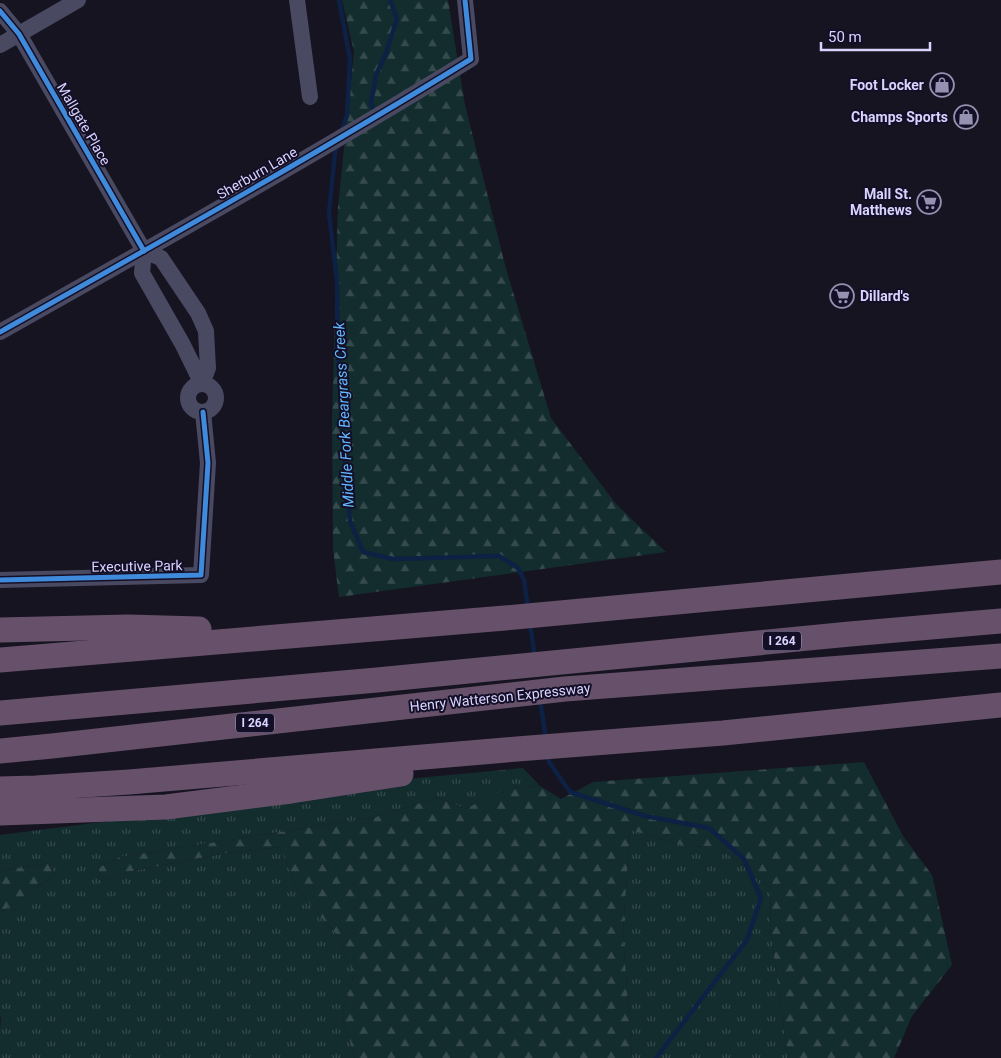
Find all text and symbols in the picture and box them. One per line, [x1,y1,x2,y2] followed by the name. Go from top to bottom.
[821,20,930,52] scale bar
[828,28,862,46] text: 50 m
[929,72,955,98] shop icon: Foot Locker
[850,77,924,93] place label: Foot Locker
[54,80,114,168] street label: Mallgate Place
[953,104,979,130] shop icon: Champs Sports
[851,109,948,125] place label: Champs Sports
[214,144,300,202] street label: Sherburn Lane
[850,186,912,218] place label: Mall St. Matthews
[916,189,942,215] supermarket icon: Mall St. Matthews
[829,283,855,309] supermarket icon: Dillard's
[860,288,909,304] place label: Dillard's
[330,321,358,508] water label: Middle Fork Beargrass Creek
[91,557,184,575] street label: Executive Park
[763,631,801,650] road number: I 264
[409,680,591,714] street label: Henry Watterson Expressway
[236,714,274,732] road number: I 264

